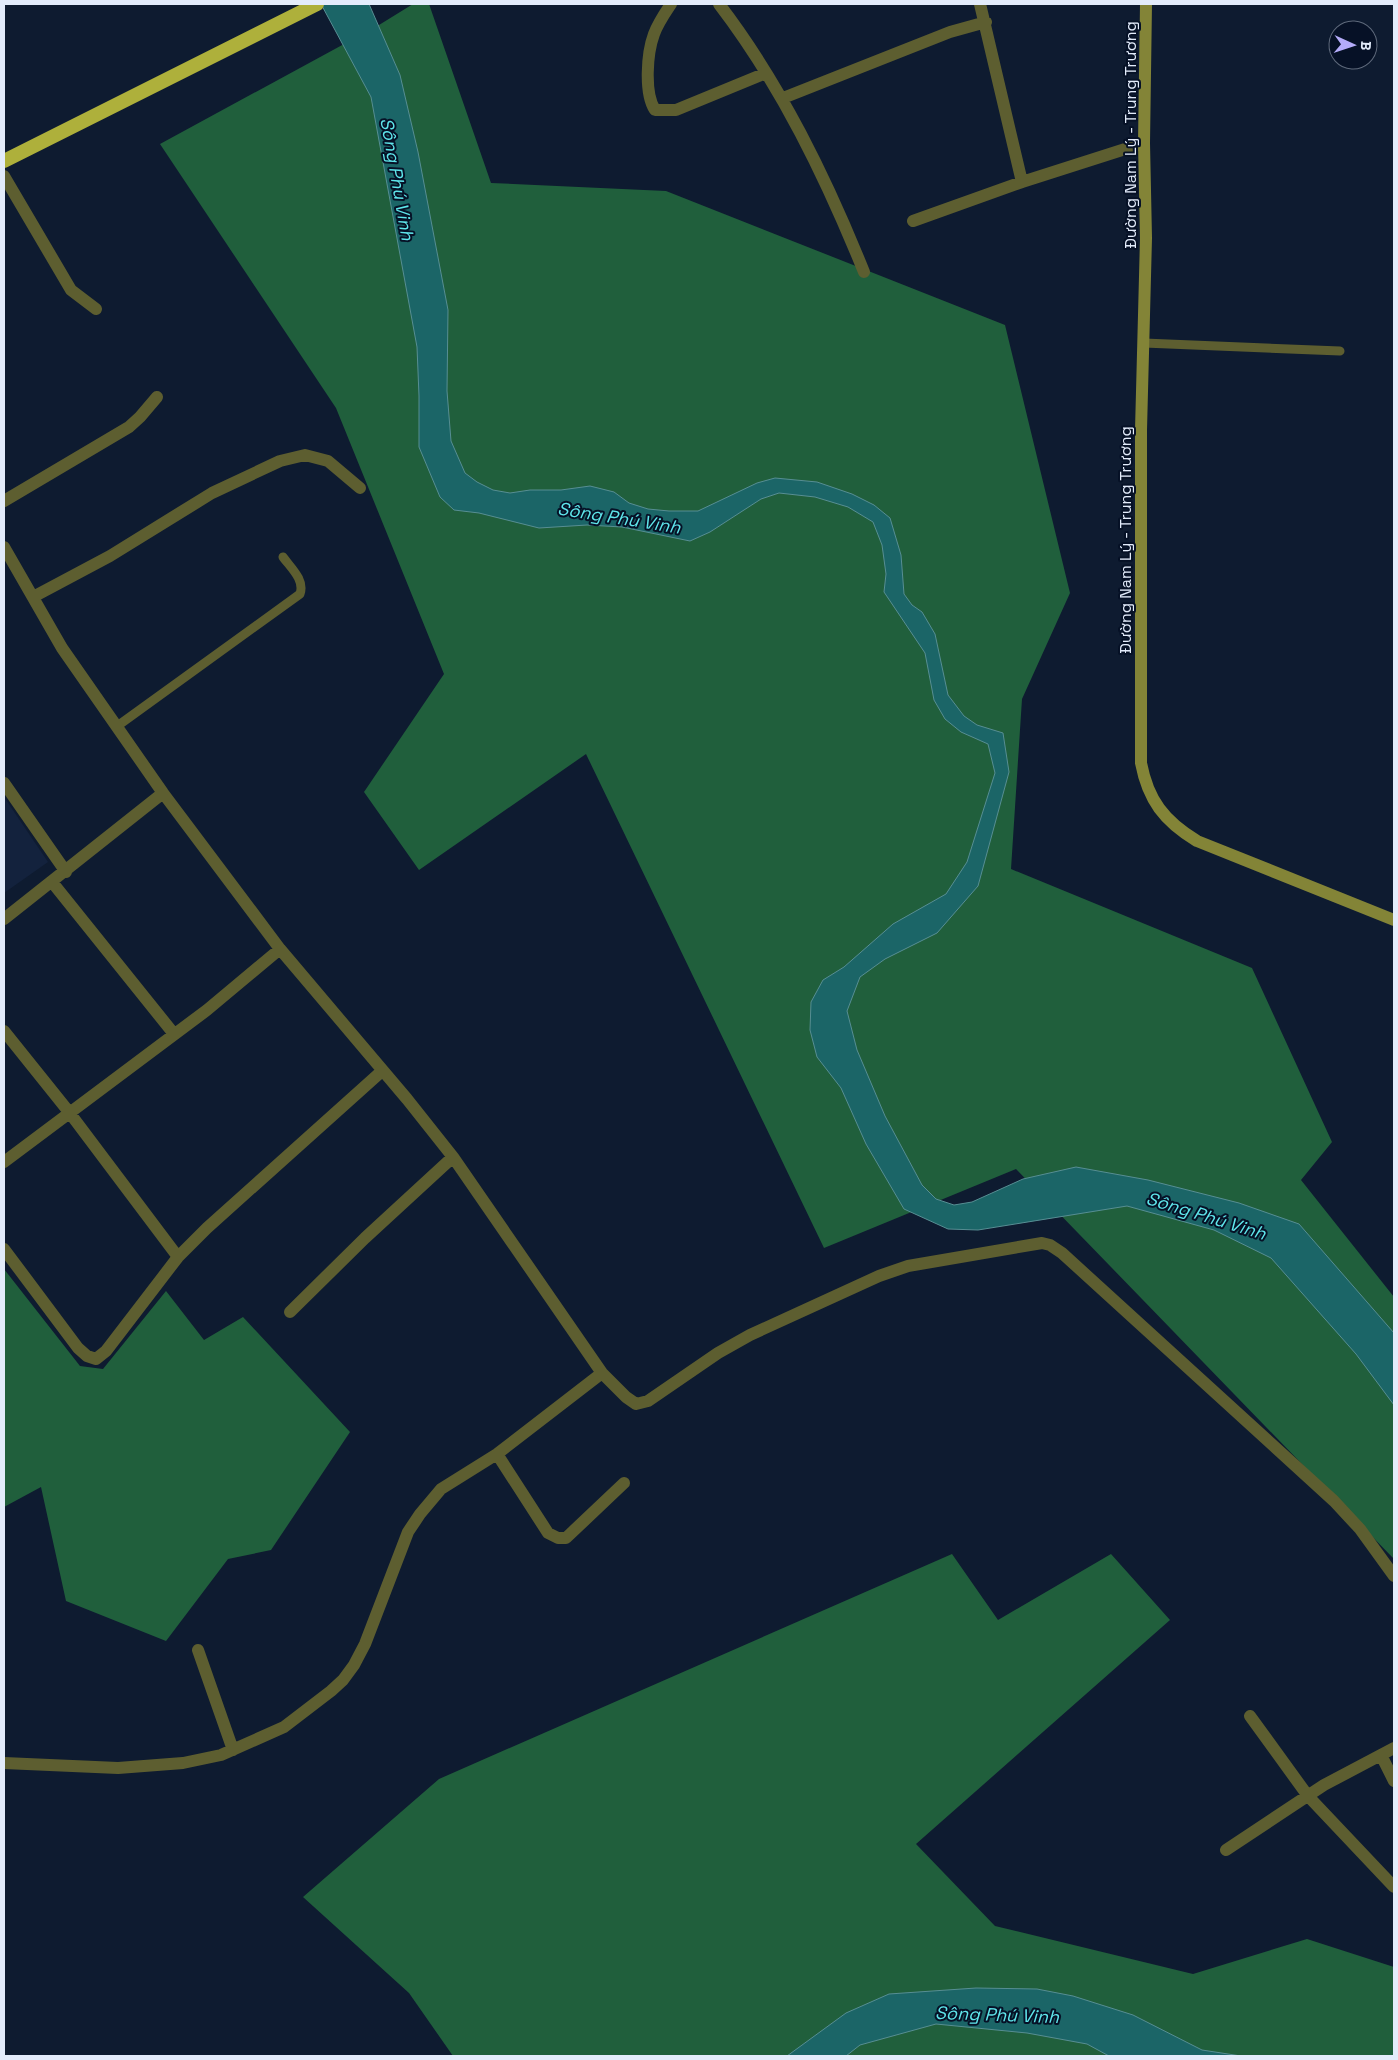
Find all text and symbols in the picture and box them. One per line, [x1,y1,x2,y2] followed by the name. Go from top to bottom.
[1328,20,1378,70] north arrow
[1120,21,1141,249] street label: Đường Nam Lý - Trung Trương
[1357,41,1375,51] text: B
[375,116,420,243] water label: Sông Phú Vinh
[1115,426,1136,654] street label: Đường Nam Lý - Trung Trương
[556,496,683,539] water label: Sông Phú Vinh
[1143,1186,1270,1245] water label: Sông Phú Vinh
[935,2001,1060,2028] water label: Sông Phú Vinh

